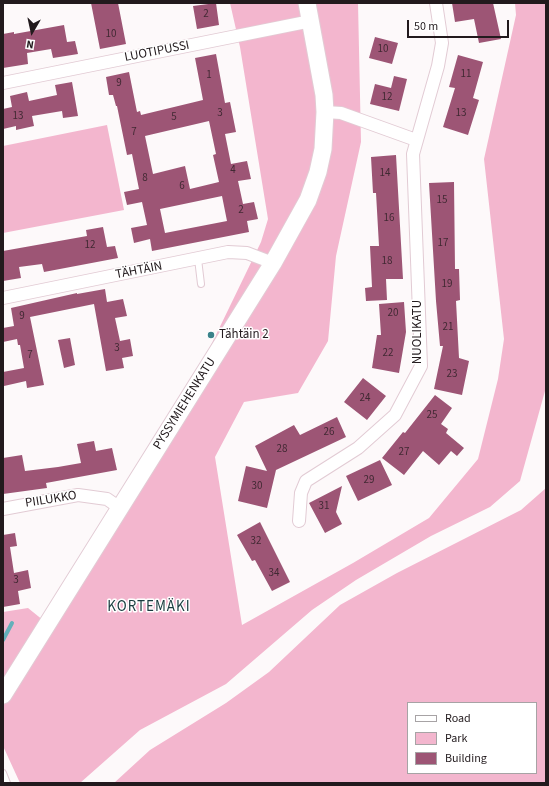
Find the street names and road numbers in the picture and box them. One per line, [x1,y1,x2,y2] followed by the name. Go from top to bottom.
[123,38,191,66] street label: LUOTIPUSSI
[114,259,164,283] street label: TÄHTÄIN
[410,300,426,364] street label: NUOLIKATU
[150,355,220,453] street label: PYSSYMIEHENKATU
[24,488,78,512] street label: PIILUKKO

